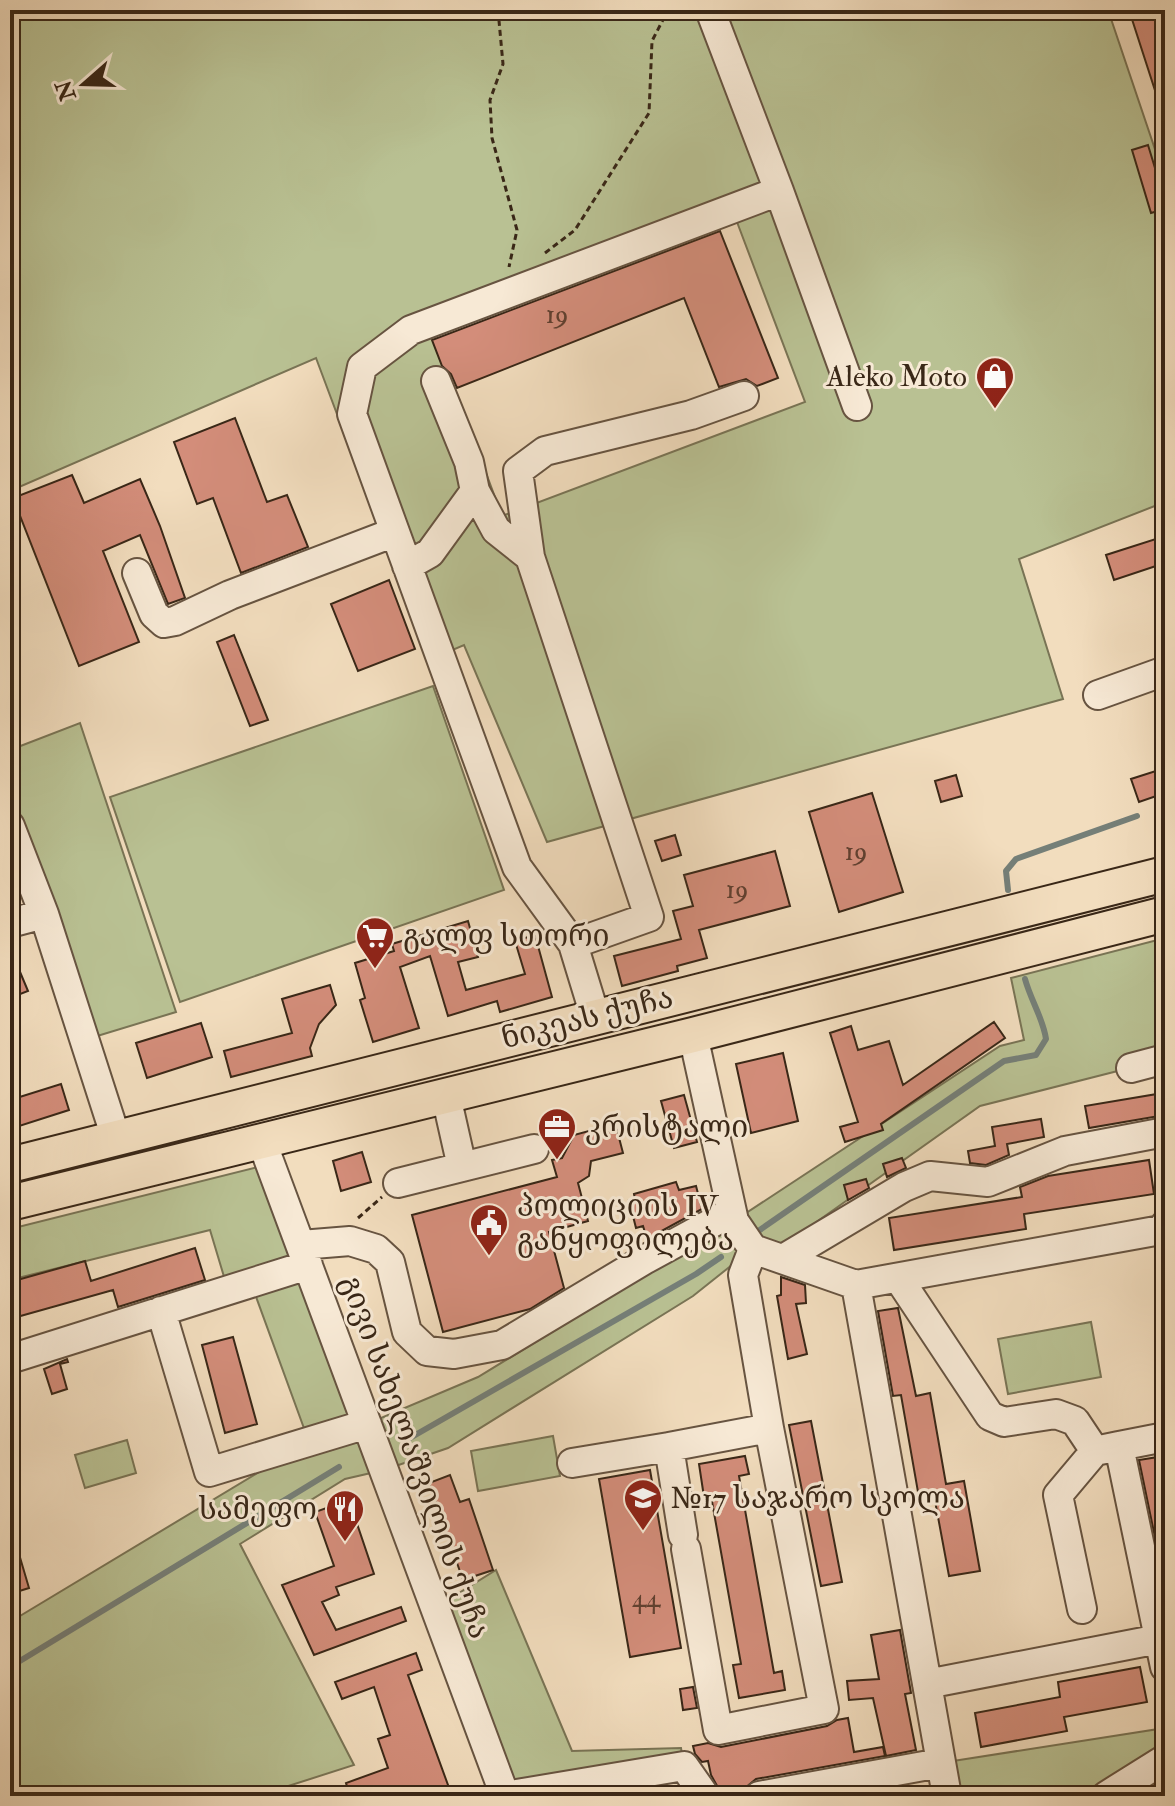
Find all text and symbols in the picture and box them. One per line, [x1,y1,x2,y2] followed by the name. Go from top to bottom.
[44,44,124,124] north arrow
[50,76,83,105] text: N
[546,299,568,331] house number: 19
[974,355,1016,410] shop icon: Aleko Moto
[825,358,967,395] place label: Aleko Moto
[845,836,867,868] house number: 19
[726,874,748,906] house number: 19
[354,915,396,970] supermarket icon: გალფ სთორი
[403,918,610,955] place label: გალფ სთორი
[497,979,677,1057] street label: ნიკეას ქუჩა
[536,1106,578,1161] office icon: კრისტალი
[585,1109,748,1146] place label: კრისტალი
[517,1188,734,1259] place label: პოლიციის IV განყოფილება
[468,1202,510,1257] public building icon: პოლიციის IV განყოფილება
[332,1270,498,1644] street label: გივი სახელაშვილის ქუჩა
[622,1477,664,1532] school or university icon: №17 საჯარო სკოლა
[671,1480,965,1517] place label: №17 საჯარო სკოლა
[324,1488,366,1543] restaurant icon: სამეფო
[198,1491,317,1528] place label: სამეფო
[632,1583,661,1615] house number: 44

